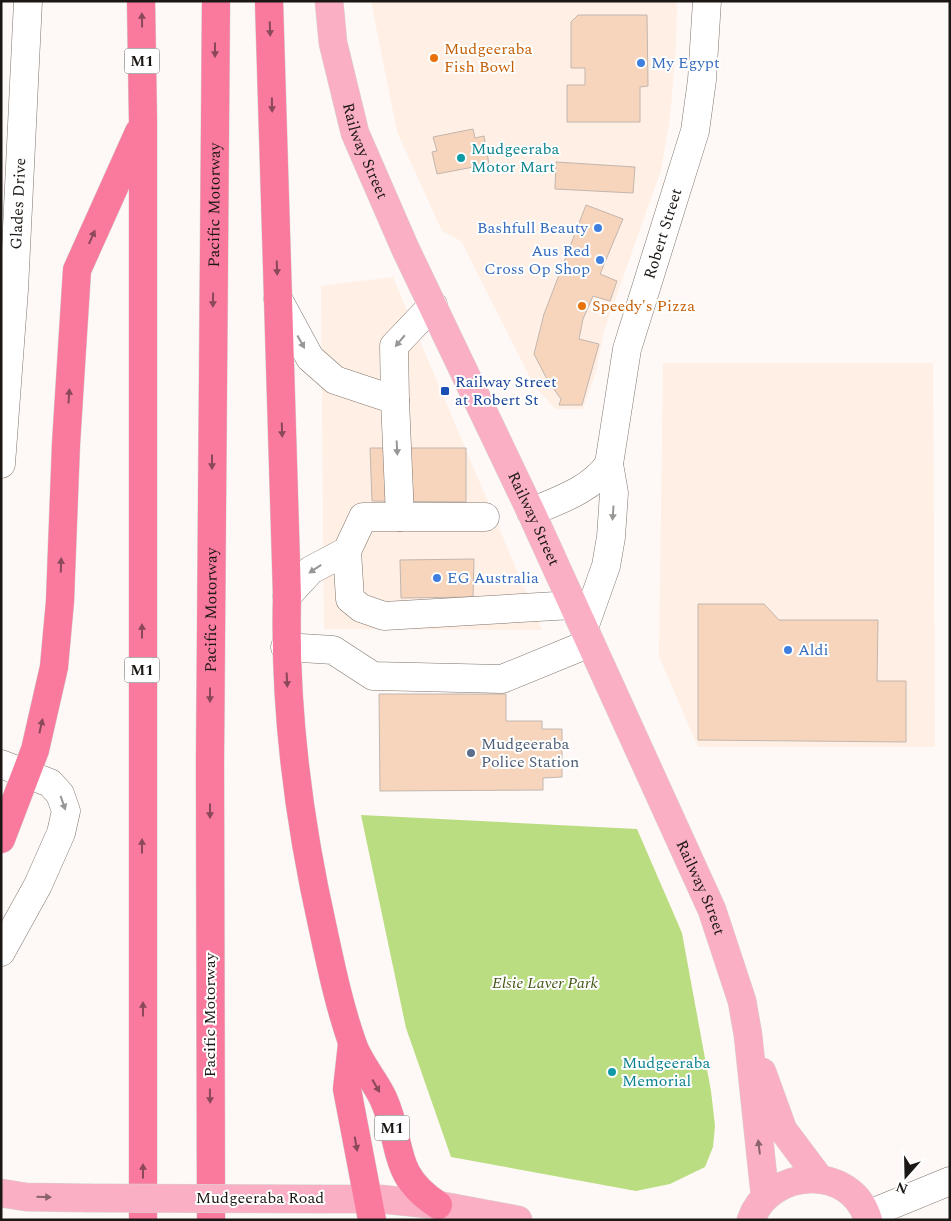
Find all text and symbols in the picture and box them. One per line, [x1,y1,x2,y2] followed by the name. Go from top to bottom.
[138,12,146,28] one-way arrow
[267,21,275,37] one-way arrow
[444,37,533,79] place label: Mudgeeraba Fish Bowl
[211,42,219,58] one-way arrow
[124,48,160,74] road number: M1
[651,51,720,75] place label: My Egypt
[428,52,440,64] marker: Mudgeeraba Fish Bowl
[635,57,647,69] marker: My Egypt
[269,98,277,114] one-way arrow
[336,100,394,203] street label: Railway Street
[471,137,560,179] place label: Mudgeeraba Motor Mart
[202,141,227,267] street label: Pacific Motorway
[455,152,467,164] marker: Mudgeeraba Motor Mart
[4,157,32,250] street label: Glades Drive
[638,185,689,282] street label: Robert Street
[477,216,589,240] place label: Bashfull Beauty
[592,222,604,234] marker: Bashfull Beauty
[88,230,96,244] one-way arrow
[484,239,590,281] place label: Aus Red Cross Op Shop
[594,254,606,266] marker: Aus Red Cross Op Shop
[273,260,281,276] one-way arrow
[209,292,217,308] one-way arrow
[592,294,695,318] place label: Speedy's Pizza
[576,300,588,312] marker: Speedy's Pizza
[394,334,405,347] one-way arrow
[297,335,305,349] one-way arrow
[455,370,557,412] place label: Railway Street at Robert St
[439,385,451,397] marker: Railway Street at Robert St
[65,388,73,404] one-way arrow
[278,422,286,438] one-way arrow
[394,440,402,456] one-way arrow
[208,455,216,471] one-way arrow
[501,467,566,570] street label: Railway Street
[608,505,616,521] one-way arrow
[199,546,224,672] street label: Pacific Motorway
[58,557,66,573] one-way arrow
[308,564,322,574] one-way arrow
[447,566,539,590] place label: EG Australia
[431,572,443,584] marker: EG Australia
[138,623,146,639] one-way arrow
[798,638,829,662] place label: Aldi
[782,644,794,656] marker: Aldi
[124,658,160,682] road number: M1
[283,672,291,688] one-way arrow
[206,687,214,703] one-way arrow
[37,718,45,734] one-way arrow
[481,732,579,774] place label: Mudgeeraba Police Station
[465,747,477,759] marker: Mudgeeraba Police Station
[60,795,67,810] one-way arrow
[206,803,214,819] one-way arrow
[670,836,732,939] street label: Railway Street
[138,838,146,854] one-way arrow
[198,951,222,1077] street label: Pacific Motorway
[492,971,598,995] park label: Elsie Laver Park
[139,1000,147,1016] one-way arrow
[622,1051,711,1093] place label: Mudgeeraba Memorial
[606,1066,618,1078] marker: Mudgeeraba Memorial
[372,1079,380,1094] one-way arrow
[206,1088,214,1104] one-way arrow
[374,1116,410,1140] road number: M1
[353,1137,361,1153] one-way arrow
[755,1139,763,1155] one-way arrow
[881,1151,931,1201] north arrow
[139,1163,147,1179] one-way arrow
[893,1176,911,1200] text: N
[196,1186,324,1210] street label: Mudgeeraba Road
[36,1194,52,1202] one-way arrow

